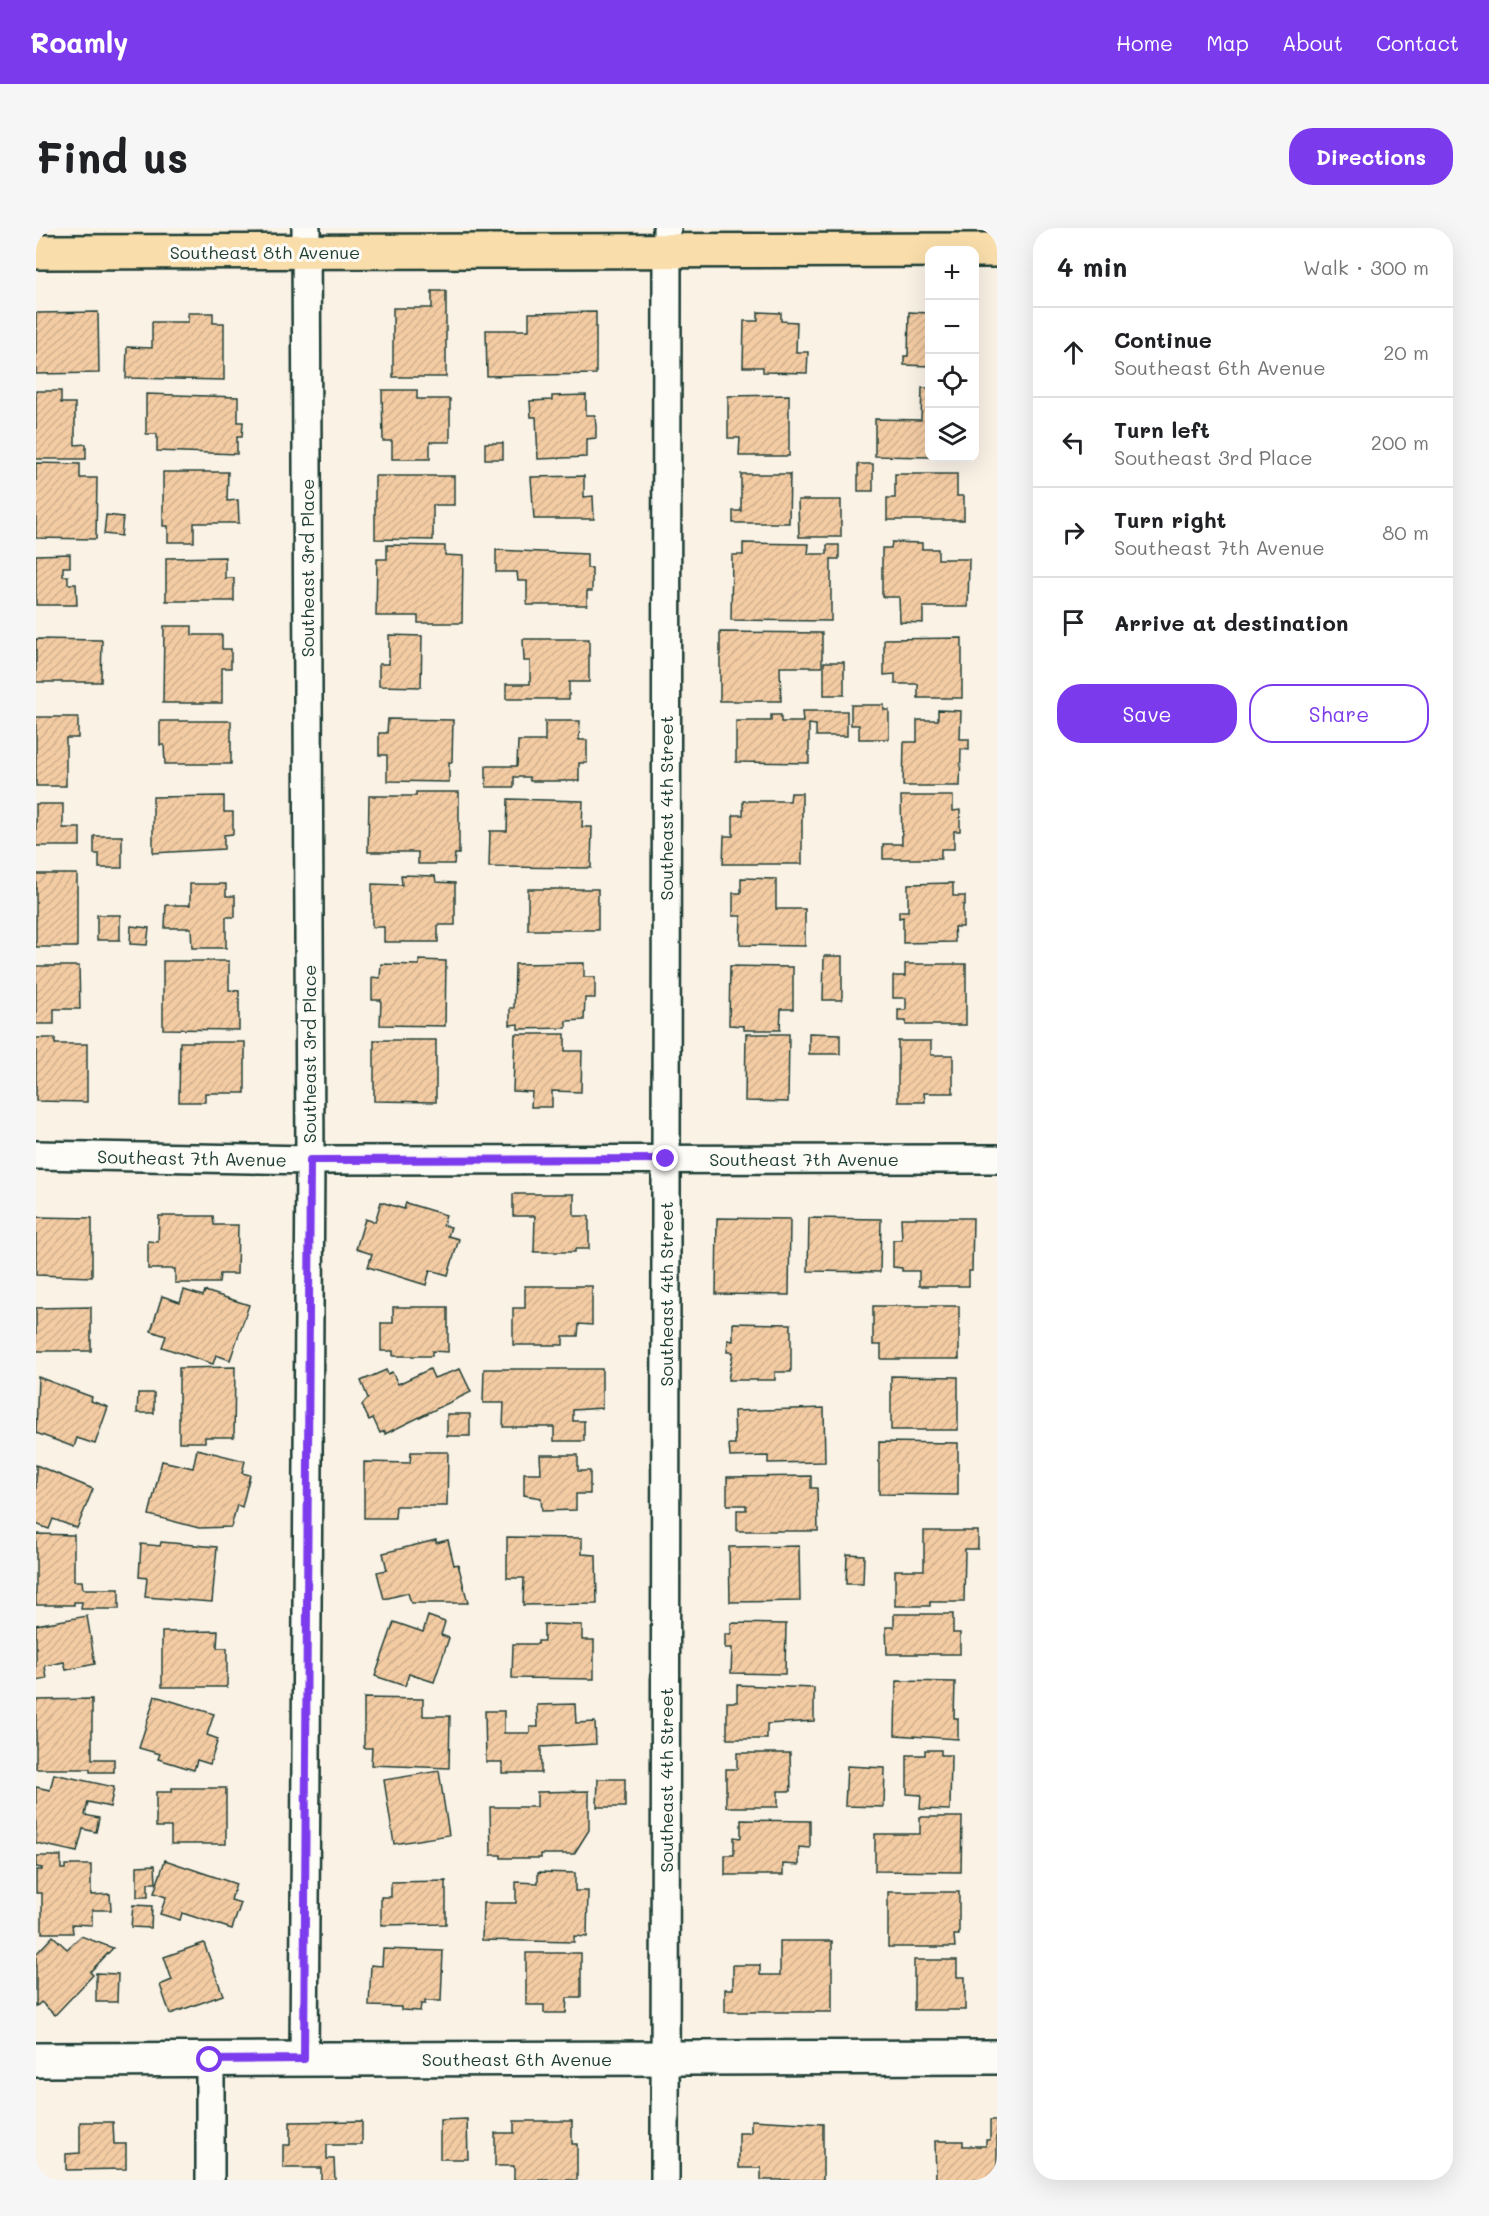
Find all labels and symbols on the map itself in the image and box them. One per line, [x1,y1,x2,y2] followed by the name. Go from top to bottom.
[170,240,360,264] street label: Southeast 8th Avenue
[295,479,319,657] street label: Southeast 3rd Place
[654,715,678,901] street label: Southeast 4th Street
[297,965,321,1143] street label: Southeast 3rd Place
[97,1144,287,1172] street label: Southeast 7th Avenue
[652,1145,678,1171] route end
[709,1147,899,1171] street label: Southeast 7th Avenue
[654,1201,678,1387] street label: Southeast 4th Street
[654,1687,678,1873] street label: Southeast 4th Street
[196,2046,222,2072] route start
[422,2047,612,2071] street label: Southeast 6th Avenue

